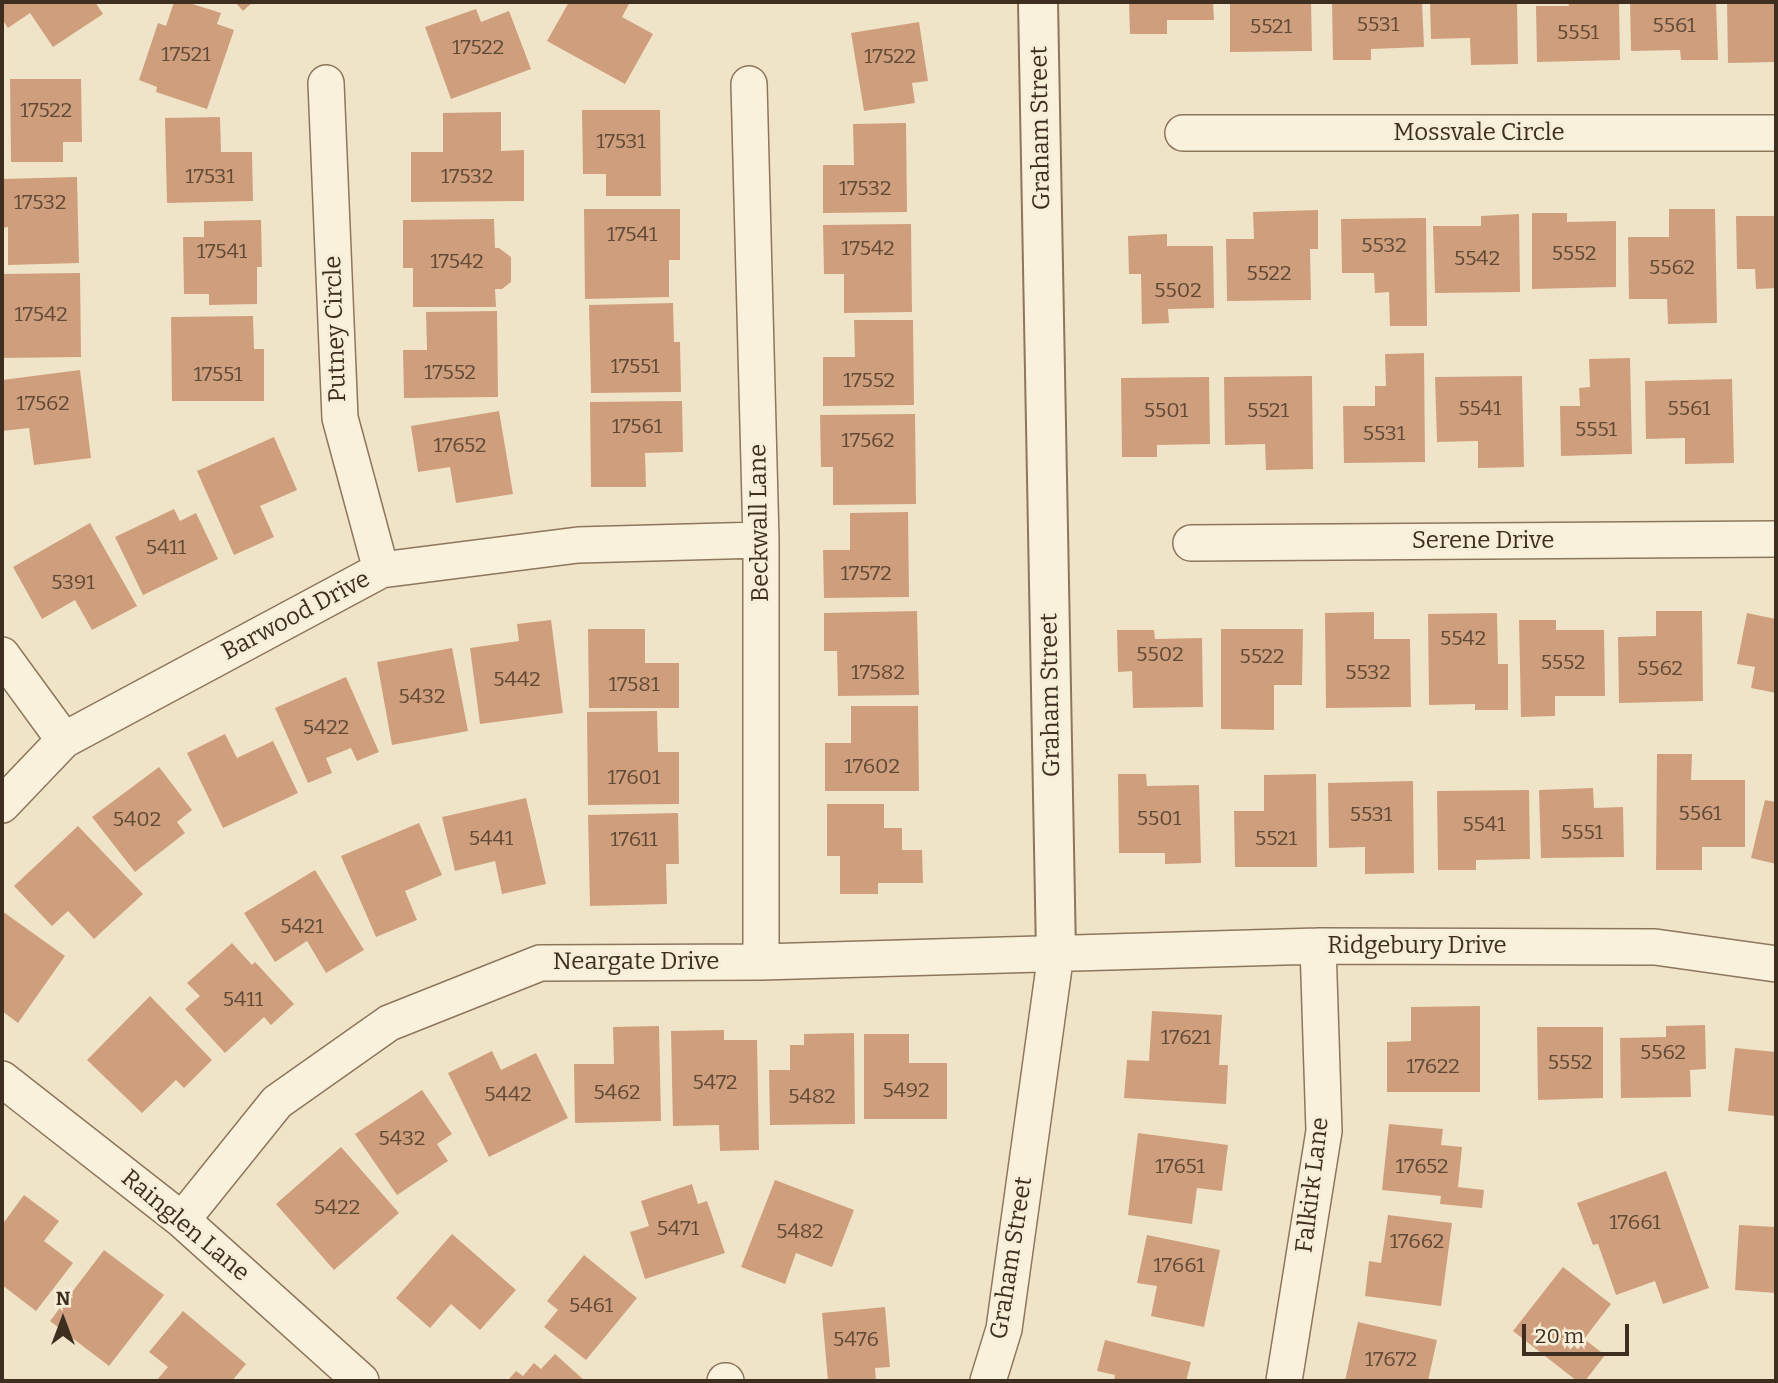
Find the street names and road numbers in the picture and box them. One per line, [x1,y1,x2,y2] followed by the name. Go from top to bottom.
[1025,46,1057,210] street label: Graham Street
[1393,119,1565,147] street label: Mossvale Circle
[319,255,353,403] street label: Putney Circle
[744,444,776,602] street label: Beckwall Lane
[1412,527,1554,555] street label: Serene Drive
[217,565,375,667] street label: Barwood Drive
[1035,613,1067,777] street label: Graham Street
[1327,932,1507,960] street label: Ridgebury Drive
[553,948,719,976] street label: Neargate Drive
[1290,1116,1336,1254] street label: Falkirk Lane
[115,1164,255,1288] street label: Rainglen Lane
[985,1175,1039,1341] street label: Graham Street

